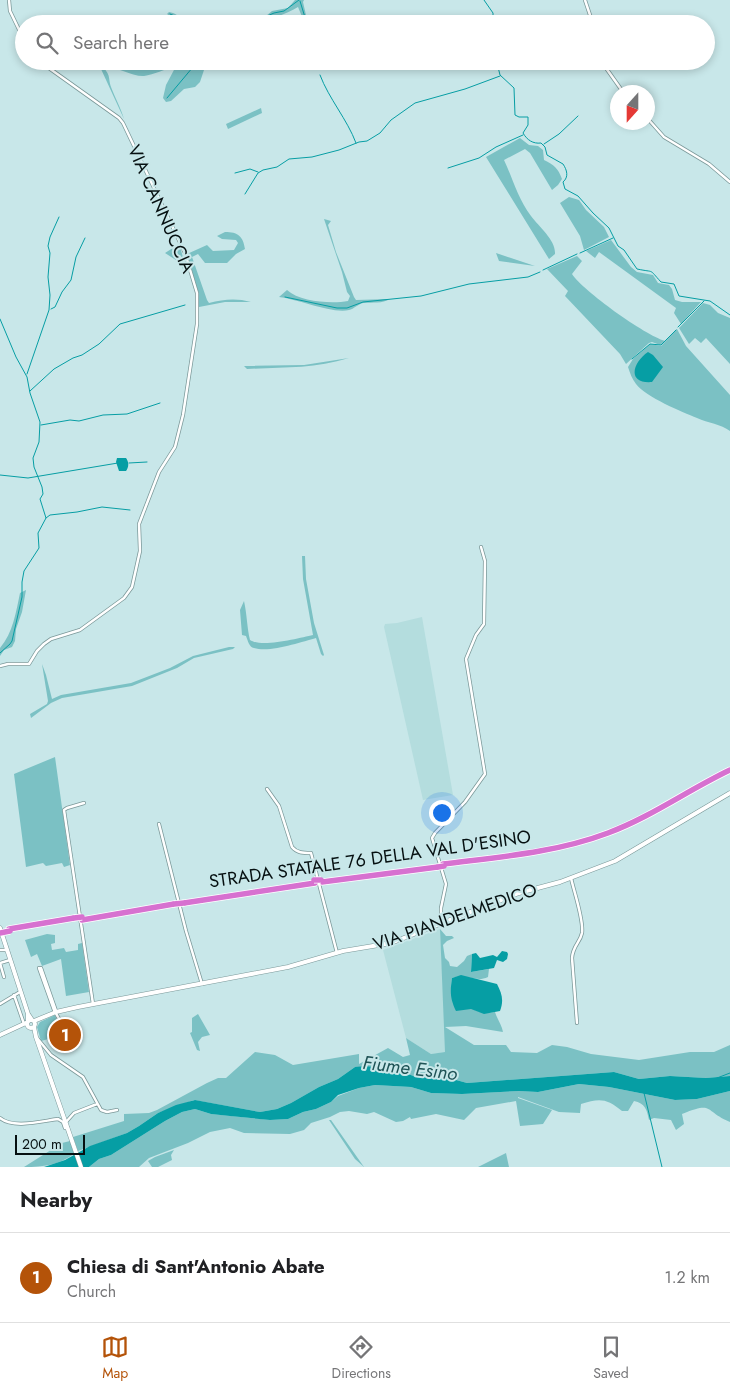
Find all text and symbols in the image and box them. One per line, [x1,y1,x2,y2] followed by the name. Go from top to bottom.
[15,15,715,70] search box
[33,29,61,57] icon: search
[73,29,169,56] text: Search here
[610,85,655,130] north arrow
[121,141,201,277] street label: VIA CANNUCCIA
[429,800,455,826] your location
[207,824,533,894] street label: STRADA STATALE 76 DELLA VAL D'ESINO
[370,877,540,957] street label: VIA PIANDELMEDICO
[49,1016,81,1054] pin: 1
[361,1049,459,1087] water label: Fiume Esino
[15,1132,85,1155] scale bar
[22,1134,62,1154] text: 200 m
[20,1185,92,1215] text: Nearby
[67,1253,325,1280] text: Chiesa di Sant'Antonio Abate
[32,1266,40,1289] text: 1
[665,1266,710,1289] text: 1.2 km
[67,1280,116,1303] text: Church
[101,1333,129,1383] tab: Map
[332,1333,391,1383] tab: Directions
[593,1333,629,1383] tab: Saved

